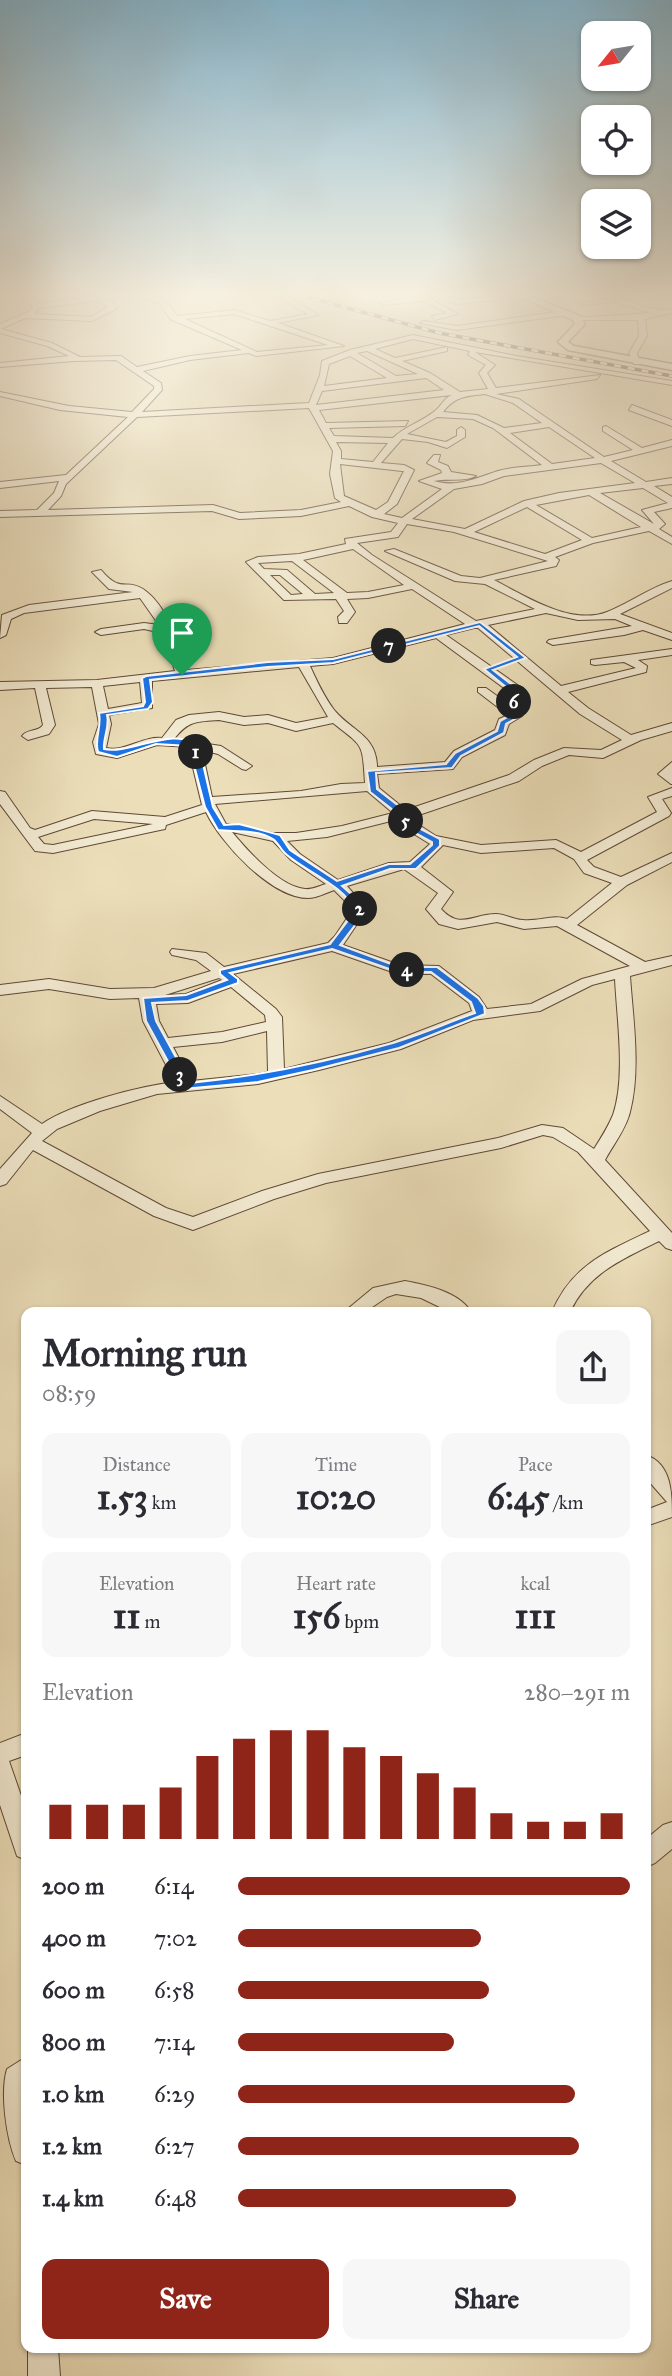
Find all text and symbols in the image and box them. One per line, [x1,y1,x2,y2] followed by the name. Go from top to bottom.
[581,21,651,91] north arrow
[581,21,651,259] map controls
[581,105,651,175] button: locate
[581,189,651,259] button: layers
[152,603,212,675] pin
[163,614,201,652] icon: arrive
[372,628,406,664] pin: 7
[383,634,394,657] text: 7
[496,684,532,720] pin: 6
[509,690,518,713] text: 6
[178,734,214,770] pin: 1
[192,740,199,763] text: 1
[388,804,424,838] pin: 5
[401,809,410,832] text: 5
[342,892,378,926] pin: 2
[355,897,364,920] text: 2
[390,953,424,988] pin: 4
[401,958,412,981] text: 4
[162,1058,198,1092] pin: 3
[176,1063,183,1086] text: 3
[42,1330,247,1376] text: Morning run
[556,1330,630,1404] button: share
[42,1379,96,1407] text: 08:59
[103,1453,171,1476] text: Distance
[315,1453,357,1476] text: Time
[518,1453,553,1476] text: Pace
[97,1476,148,1519] text: 1.53
[296,1476,376,1519] text: 10:20
[487,1476,550,1519] text: 6:45
[148,1491,177,1514] text: km
[550,1491,584,1514] text: /km
[99,1572,174,1595] text: Elevation
[296,1572,376,1595] text: Heart rate
[520,1572,550,1595] text: kcal
[113,1595,140,1638] text: 11
[293,1595,341,1638] text: 156
[515,1595,556,1638] text: 111
[140,1610,161,1633] text: m
[341,1610,379,1633] text: bpm
[42,1678,133,1706] text: Elevation
[524,1678,630,1706] text: 280–291 m
[42,1872,104,1900] text: 200 m
[154,1872,194,1900] text: 6:14
[42,1924,106,1952] text: 400 m
[154,1924,197,1952] text: 7:02
[42,1976,105,2004] text: 600 m
[154,1976,195,2004] text: 6:58
[42,2028,105,2056] text: 800 m
[154,2028,194,2056] text: 7:14
[42,2080,104,2108] text: 1.0 km
[154,2080,195,2108] text: 6:29
[42,2132,102,2160] text: 1.2 km
[154,2132,195,2160] text: 6:27
[42,2184,104,2212] text: 1.4 km
[154,2184,197,2212] text: 6:48
[42,2259,329,2339] button: Save
[343,2259,630,2339] button: Share

